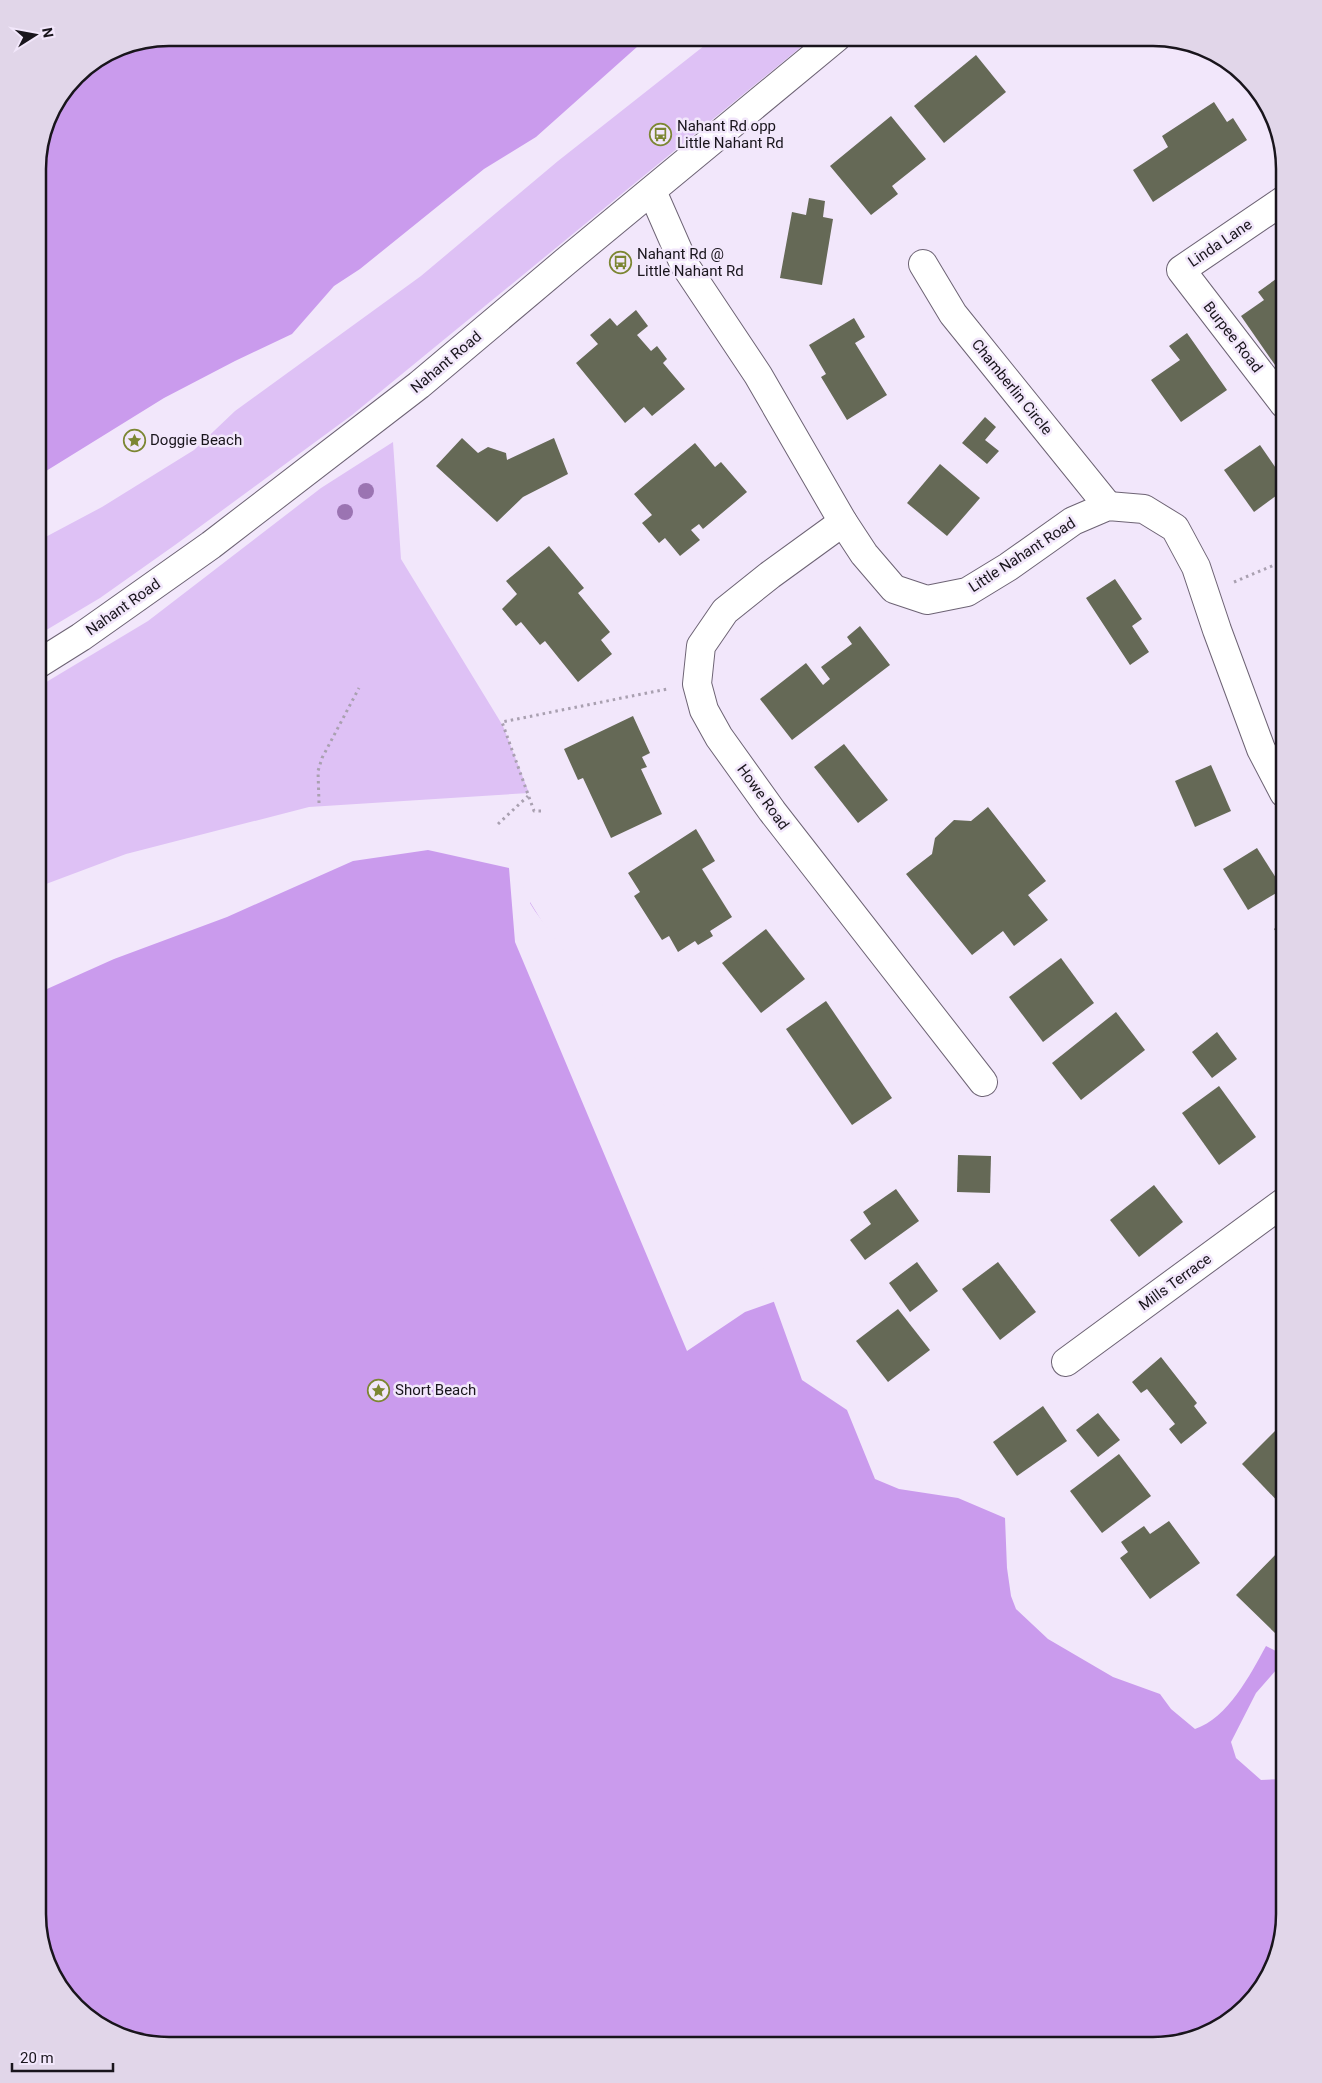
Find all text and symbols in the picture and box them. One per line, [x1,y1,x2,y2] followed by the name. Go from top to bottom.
[10,10,60,60] north arrow
[39,26,57,39] text: N
[677,117,784,152] place label: Nahant Rd opp Little Nahant Rd
[649,123,673,147] bus stop icon: Nahant Rd opp Little Nahant Rd
[1185,215,1255,271] street label: Linda Lane
[637,245,744,280] place label: Nahant Rd @ Little Nahant Rd
[609,251,633,275] bus stop icon: Nahant Rd @ Little Nahant Rd
[1200,298,1266,376] street label: Burpee Road
[407,327,485,397] street label: Nahant Road
[968,336,1056,439] street label: Chamberlin Circle
[122,428,146,452] place icon: Doggie Beach
[150,431,242,449] place label: Doggie Beach
[965,514,1079,596] street label: Little Nahant Road
[82,575,164,639] street label: Nahant Road
[733,761,793,833] street label: Howe Road
[1135,1250,1215,1314] street label: Mills Terrace
[367,1378,391,1402] place icon: Short Beach
[395,1381,476,1399] place label: Short Beach
[12,2040,114,2072] scale bar
[20,2049,54,2067] text: 20 m

